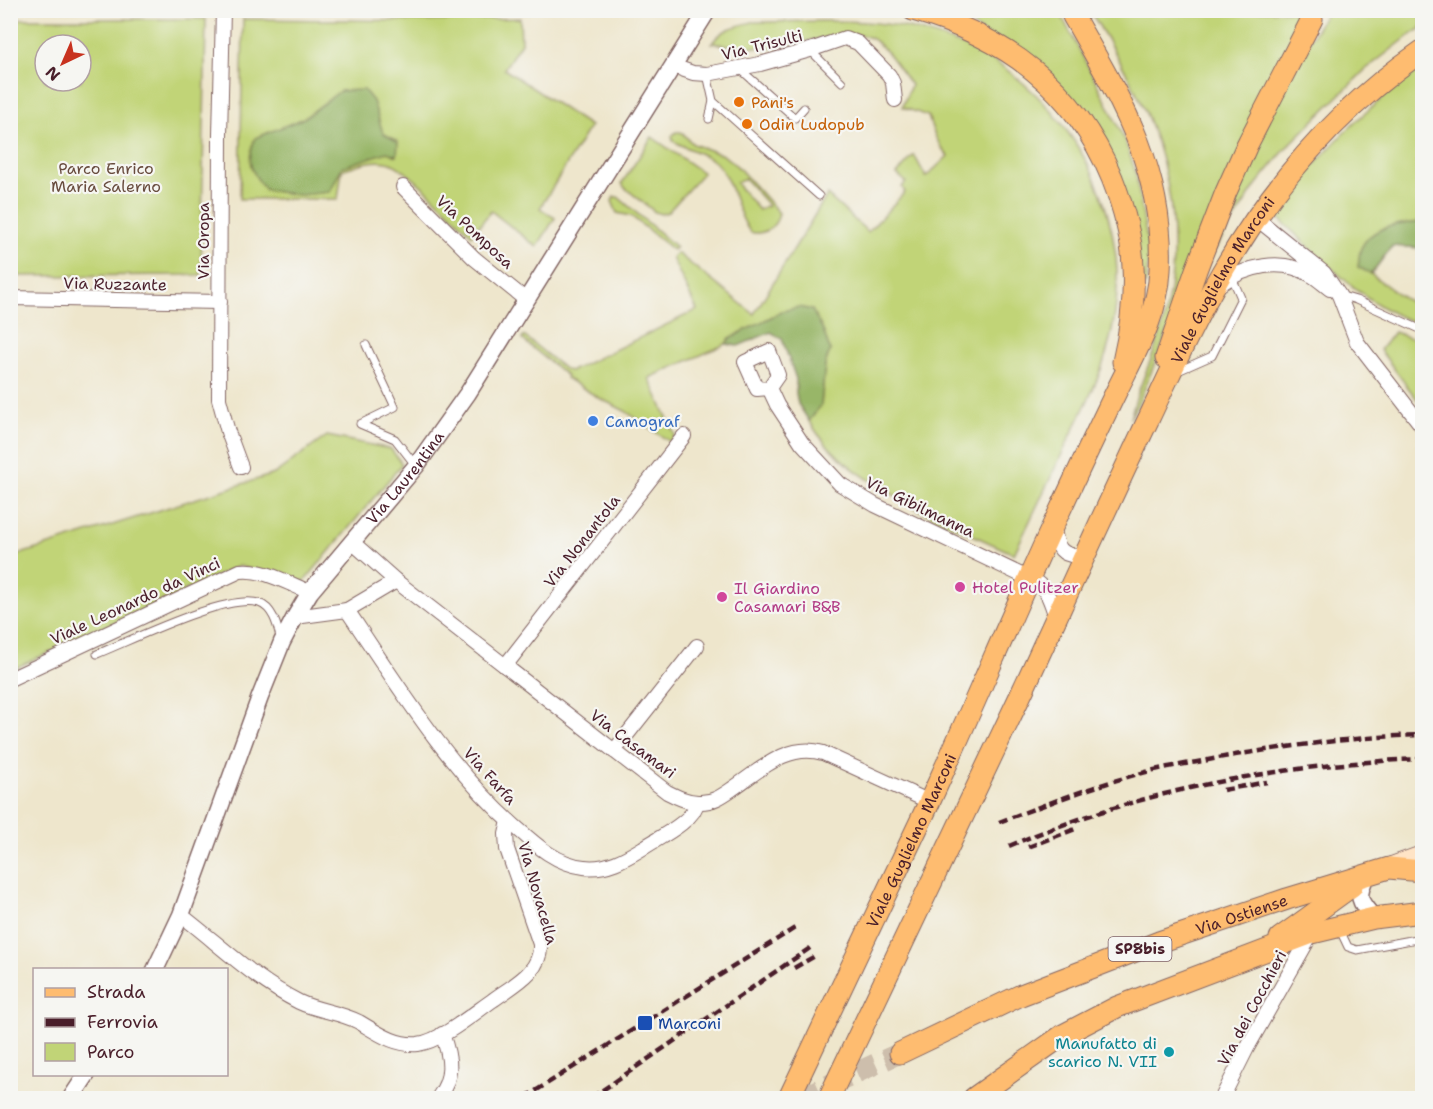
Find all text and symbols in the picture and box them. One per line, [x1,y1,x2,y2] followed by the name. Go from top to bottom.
[719,25,805,65] street label: Via Trisulti
[33,33,93,93] north arrow
[41,61,65,85] text: N
[751,92,794,113] place label: Pani's
[732,95,746,109] marker: Pani's
[759,114,865,135] place label: Odin Ludopub
[740,117,754,131] marker: Odin Ludopub
[51,158,161,197] park label: Parco Enrico Maria Salerno
[432,191,518,273] street label: Via Pomposa
[1166,192,1279,367] street label: Viale Guglielmo Marconi
[193,202,214,280] street label: Via Oropa
[63,273,167,295] street label: Via Ruzzante
[605,411,681,432] place label: Camograf
[586,414,600,428] marker: Camograf
[361,426,448,529] street label: Via Laurentina
[862,472,978,542] street label: Via Gibilmanna
[539,490,625,592] street label: Via Nonantola
[47,552,223,650] street label: Viale Leonardo da Vinci
[972,577,1079,598] place label: Hotel Pulitzer
[734,578,841,617] place label: Il Giardino Casamari B&B
[953,580,967,594] marker: Hotel Pulitzer
[715,590,729,604] marker: Il Giardino Casamari B&B
[586,705,680,783] street label: Via Casamari
[459,743,521,809] street label: Via Farfa
[861,750,961,931] street label: Viale Guglielmo Marconi
[513,839,563,947] street label: Via Novacella
[1193,889,1290,940] street label: Via Ostiense
[1108,937,1172,961] road number: SP8bis
[1213,946,1291,1070] street label: Via dei Cocchieri
[33,968,228,1076] legend
[87,980,146,1004] text: Strada
[87,1010,158,1034] text: Ferrovia
[658,1013,721,1034] place label: Marconi
[636,1014,654,1032] marker: Marconi
[1048,1033,1157,1072] place label: Manufatto di scarico N. VII
[87,1040,135,1064] text: Parco
[1162,1045,1176,1059] marker: Manufatto di scarico N. VII

